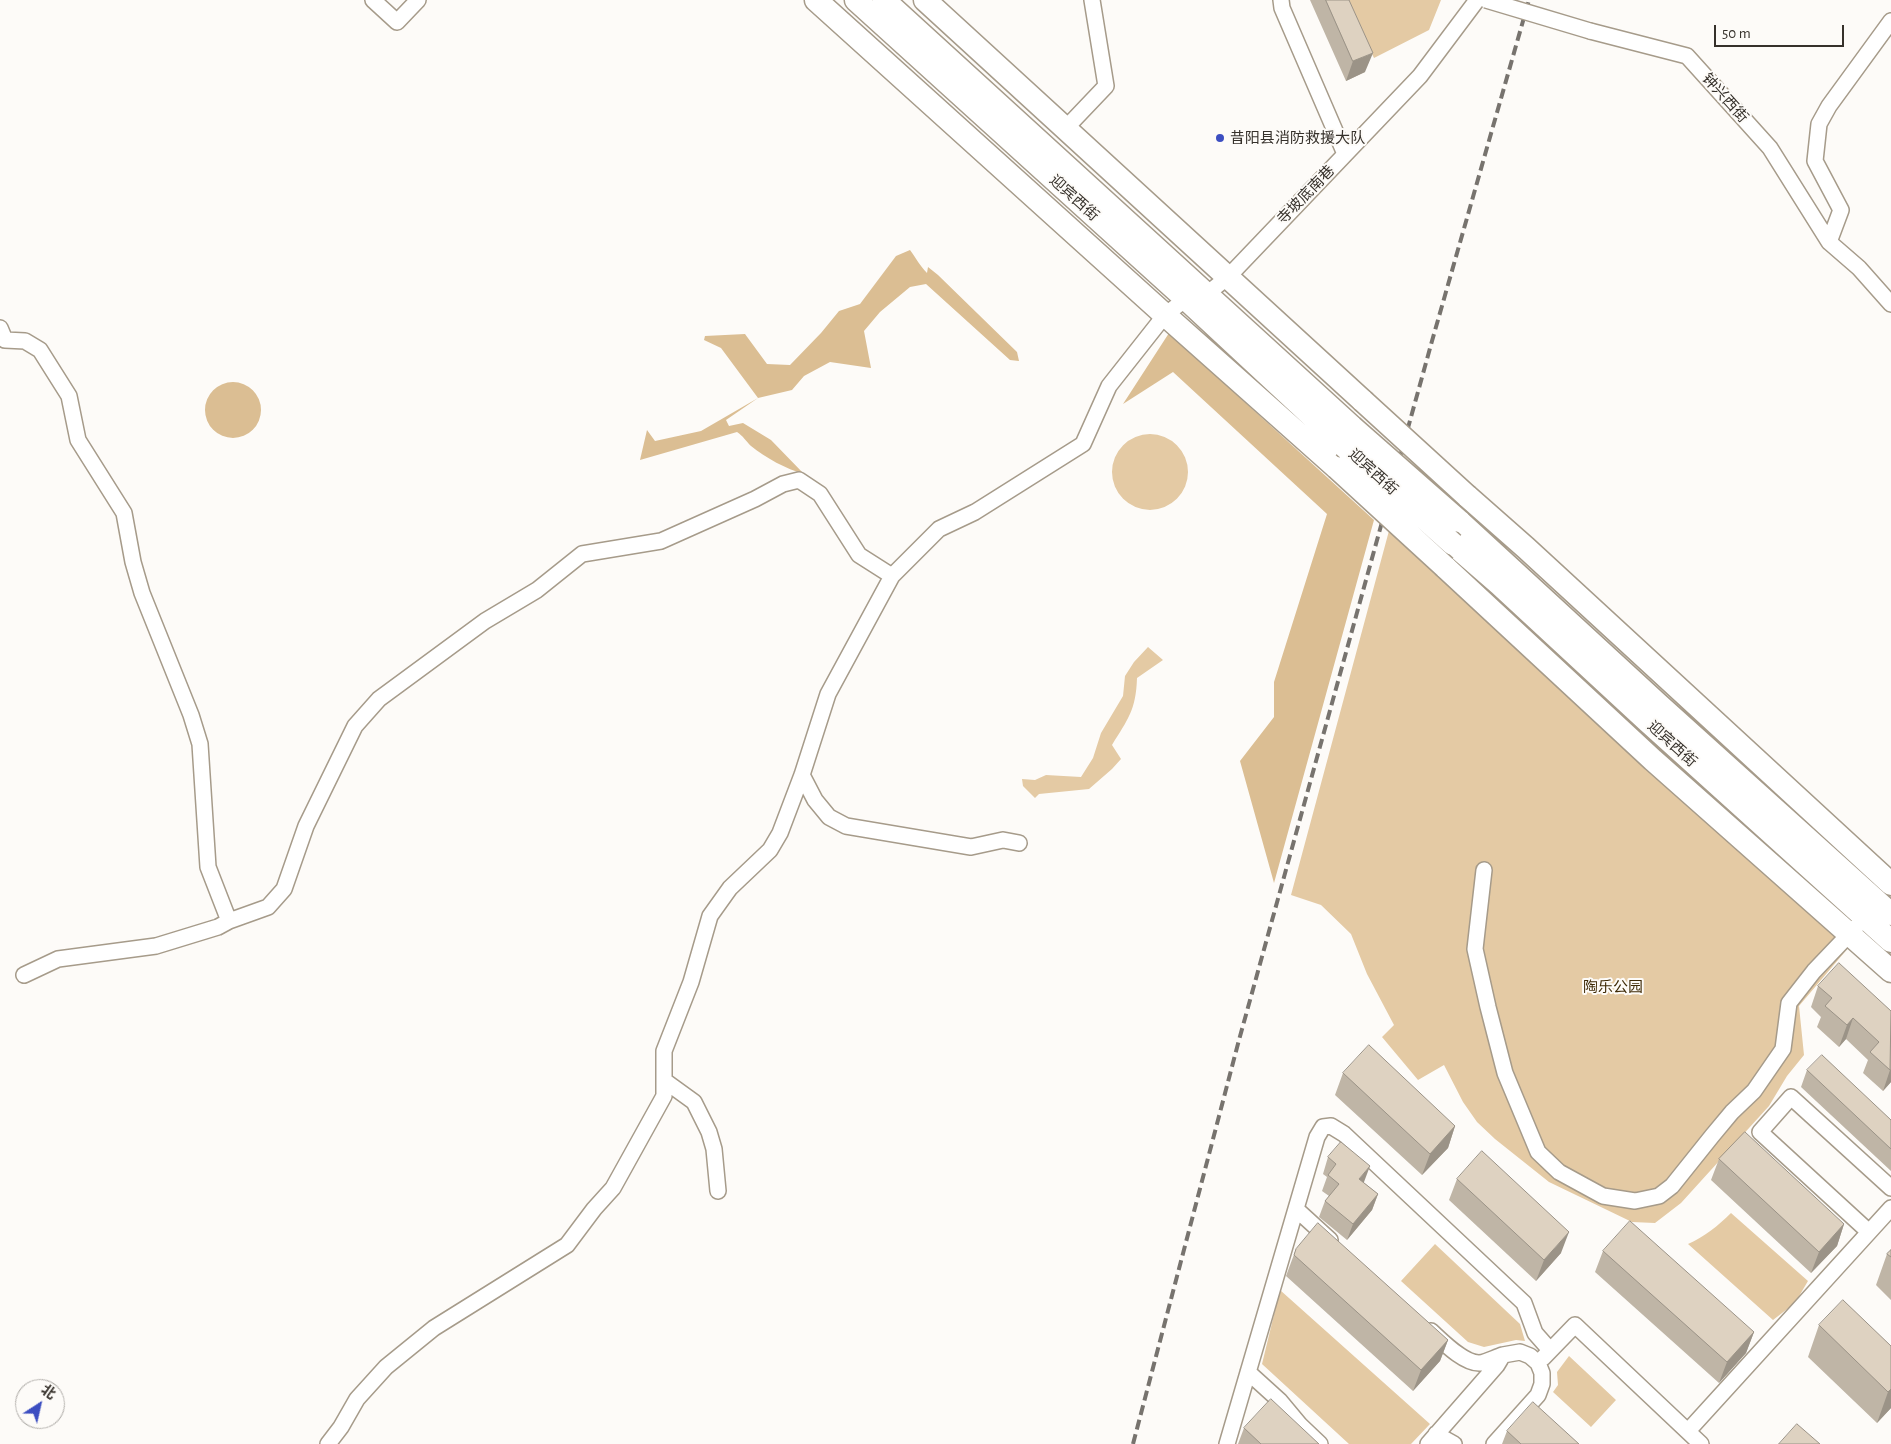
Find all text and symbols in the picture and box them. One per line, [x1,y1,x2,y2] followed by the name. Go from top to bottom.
[1716,15,1846,47] scale bar
[1722,26,1751,41] text: 50 m
[1698,70,1752,126] street label: 钟兴西街
[1230,129,1365,147] place label: 昔阳县消防救援大队
[1214,132,1226,144] marker: 昔阳县消防救援大队
[1273,162,1339,228] street label: 寺坡底南巷
[1046,171,1102,225] street label: 迎宾西街
[1345,445,1401,499] street label: 迎宾西街
[1644,717,1700,771] street label: 迎宾西街
[1583,978,1643,996] park label: 陶乐公园
[15,1379,65,1429] north arrow
[38,1383,58,1402] text: 北

